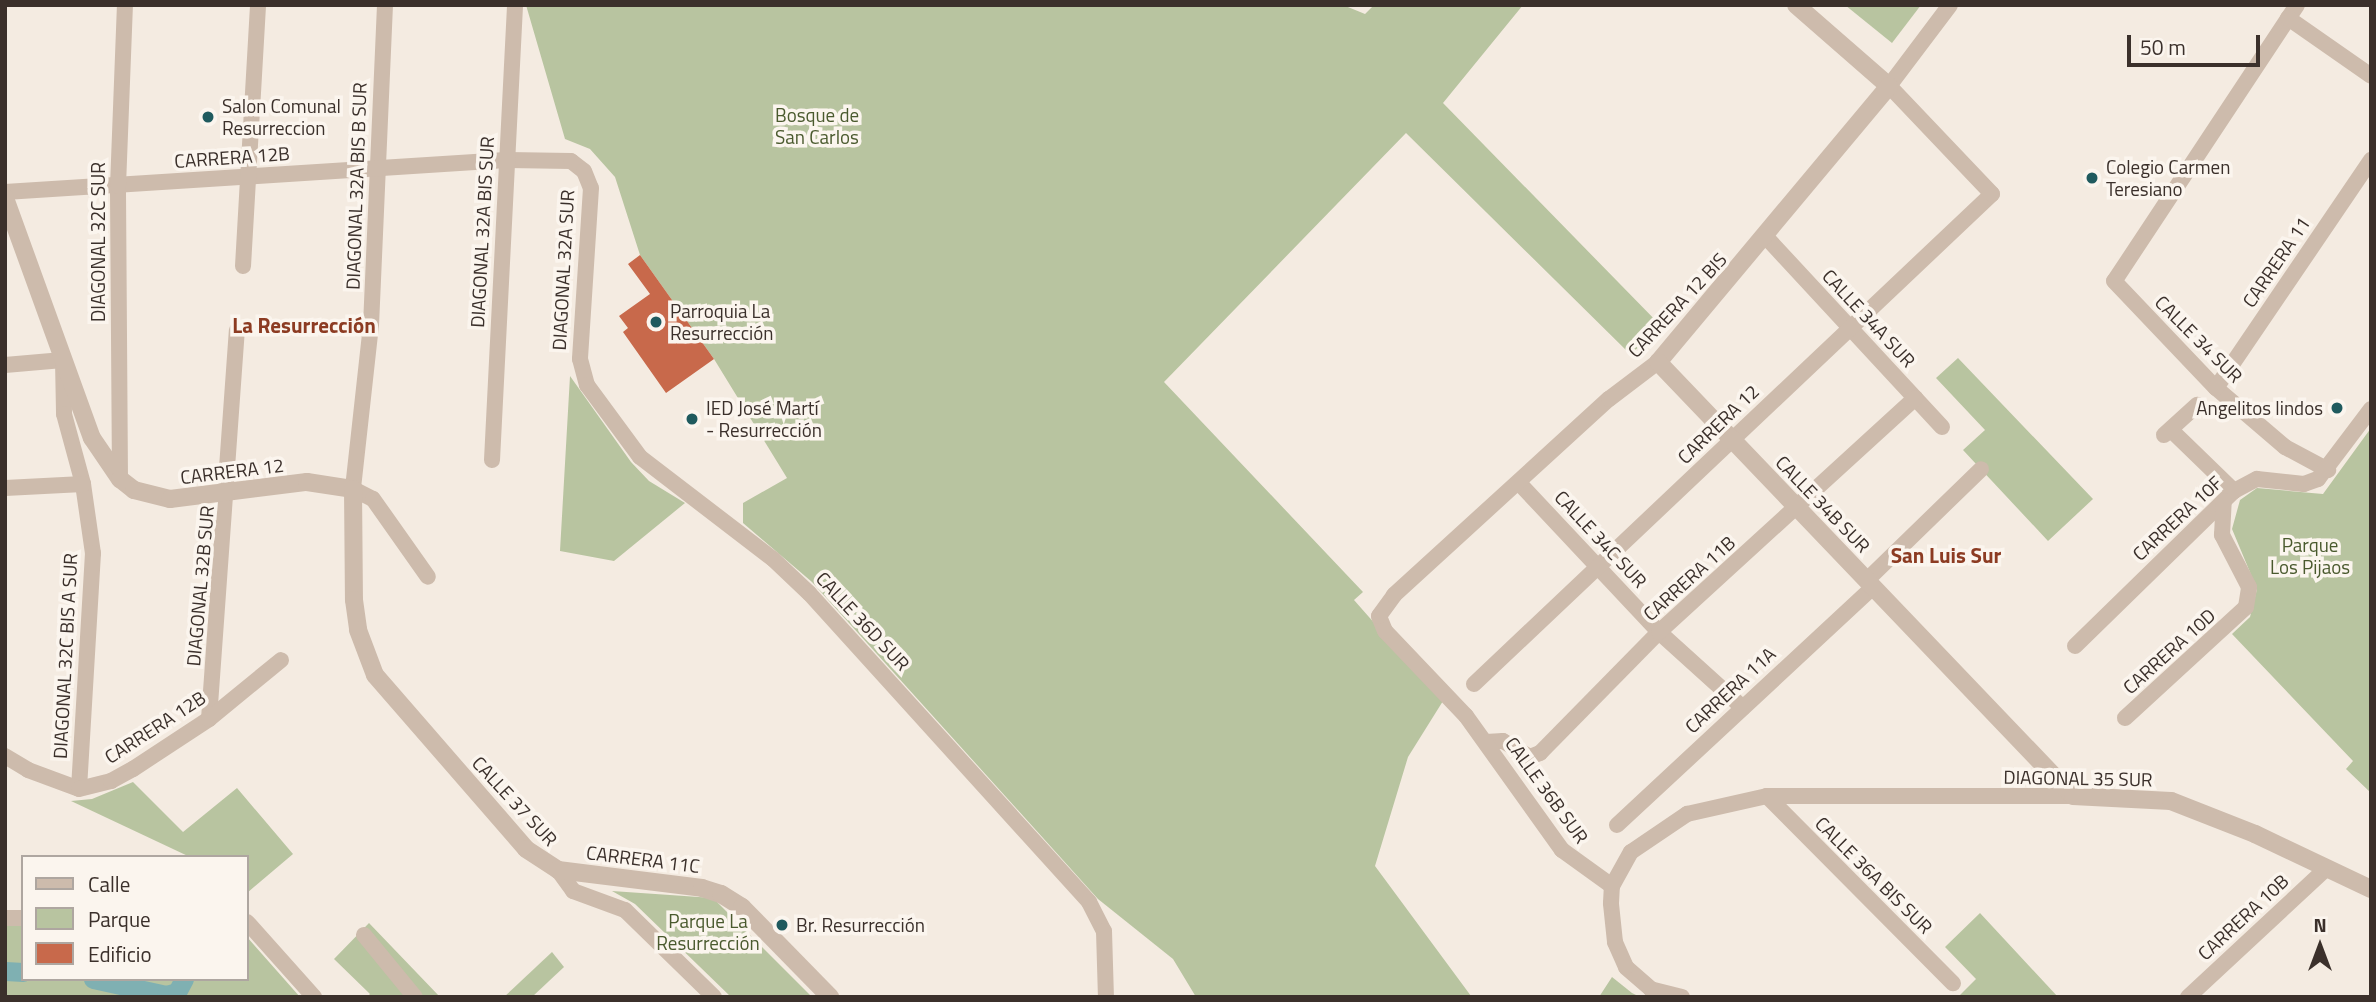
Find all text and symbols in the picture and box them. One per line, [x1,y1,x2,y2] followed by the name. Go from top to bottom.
[2131,21,2264,65] scale bar
[2140,31,2186,63] text: 50 m
[341,82,371,290] street label: DIAGONAL 32A BIS B SUR
[222,95,341,139] place label: Salon Comunal Resurreccion
[775,104,859,148] park label: Bosque de San Carlos
[200,109,216,125] marker: Salon Comunal Resurreccion
[466,136,498,328] street label: DIAGONAL 32A BIS SUR
[174,142,290,172] street label: CARRERA 12B
[2106,156,2230,200] place label: Colegio Carmen Teresiano
[87,162,109,322] street label: DIAGONAL 32C SUR
[2084,170,2100,186] marker: Colegio Carmen Teresiano
[547,189,579,351] street label: DIAGONAL 32A SUR
[2237,213,2315,311] street label: CARRERA 11
[1623,248,1731,362] street label: CARRERA 12 BIS
[1818,264,1920,372] street label: CALLE 34A SUR
[2151,291,2247,387] street label: CALLE 34 SUR
[670,300,773,344] place label: Parroquia La Resurrección
[232,312,376,338] district label: La Resurrección
[648,314,664,330] marker: Parroquia La Resurrección
[1673,380,1763,468] street label: CARRERA 12
[706,397,822,441] place label: IED José Martí - Resurrección
[2196,397,2323,419] place label: Angelitos lindos
[2329,400,2345,416] marker: Angelitos lindos
[684,411,700,427] marker: IED José Martí - Resurrección
[1771,451,1875,557] street label: CALLE 34B SUR
[179,453,285,489] street label: CARRERA 12
[2128,471,2226,565] street label: CARRERA 10F
[1550,486,1652,592] street label: CALLE 34C SUR
[182,505,218,667] street label: DIAGONAL 32B SUR
[1638,531,1740,625] street label: CARRERA 11B
[2270,534,2350,578] park label: Parque Los Pijaos
[1891,542,2001,568] district label: San Luis Sur
[48,552,82,760] street label: DIAGONAL 32C BIS A SUR
[812,567,914,675] street label: CALLE 36D SUR
[2118,604,2220,698] street label: CARRERA 10D
[1680,642,1780,738] street label: CARRERA 11A
[100,686,210,768] street label: CARRERA 12B
[1501,732,1593,848] street label: CALLE 36B SUR
[468,751,562,851] street label: CALLE 37 SUR
[2003,765,2153,791] street label: DIAGONAL 35 SUR
[1811,812,1937,938] street label: CALLE 36A BIS SUR
[585,841,701,877] street label: CARRERA 11C
[21,855,248,981] legend
[88,868,130,900] text: Calle
[2193,869,2293,965] street label: CARRERA 10B
[88,903,151,935] text: Parque
[656,910,760,954] park label: Parque La Resurrección
[2313,910,2327,939] text: N
[2285,911,2355,981] north arrow
[796,914,925,936] place label: Br. Resurrección
[774,917,790,933] marker: Br. Resurrección
[88,938,152,970] text: Edificio

